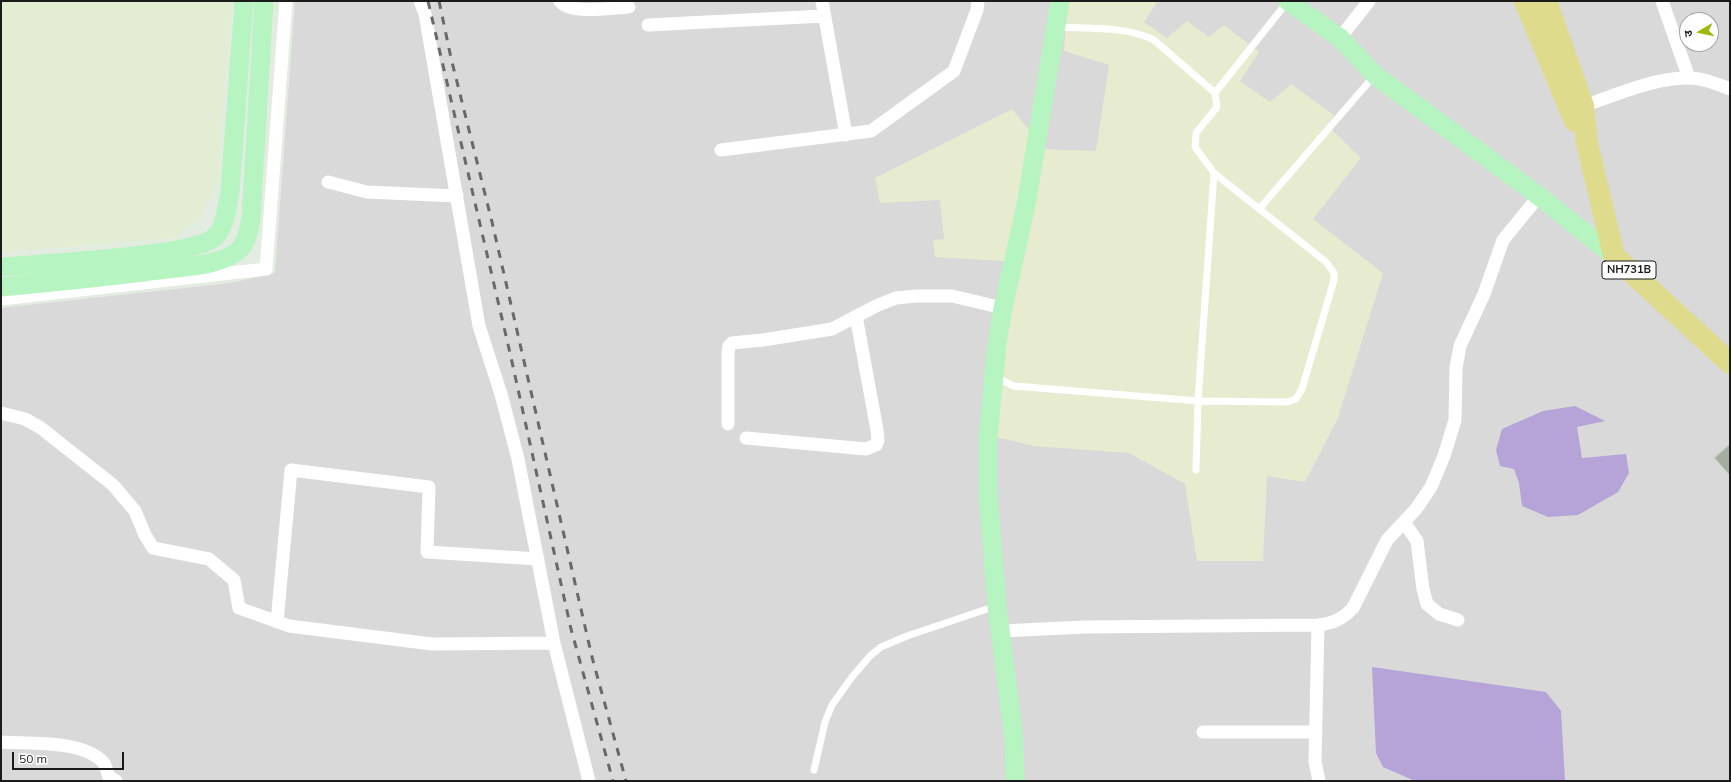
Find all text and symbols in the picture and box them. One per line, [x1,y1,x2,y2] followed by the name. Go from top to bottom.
[1679,12,1719,52] north arrow
[1681,29,1696,38] text: उ
[1602,261,1656,279] road number: NH731B
[14,744,126,770] scale bar
[19,751,47,766] text: 50 m

